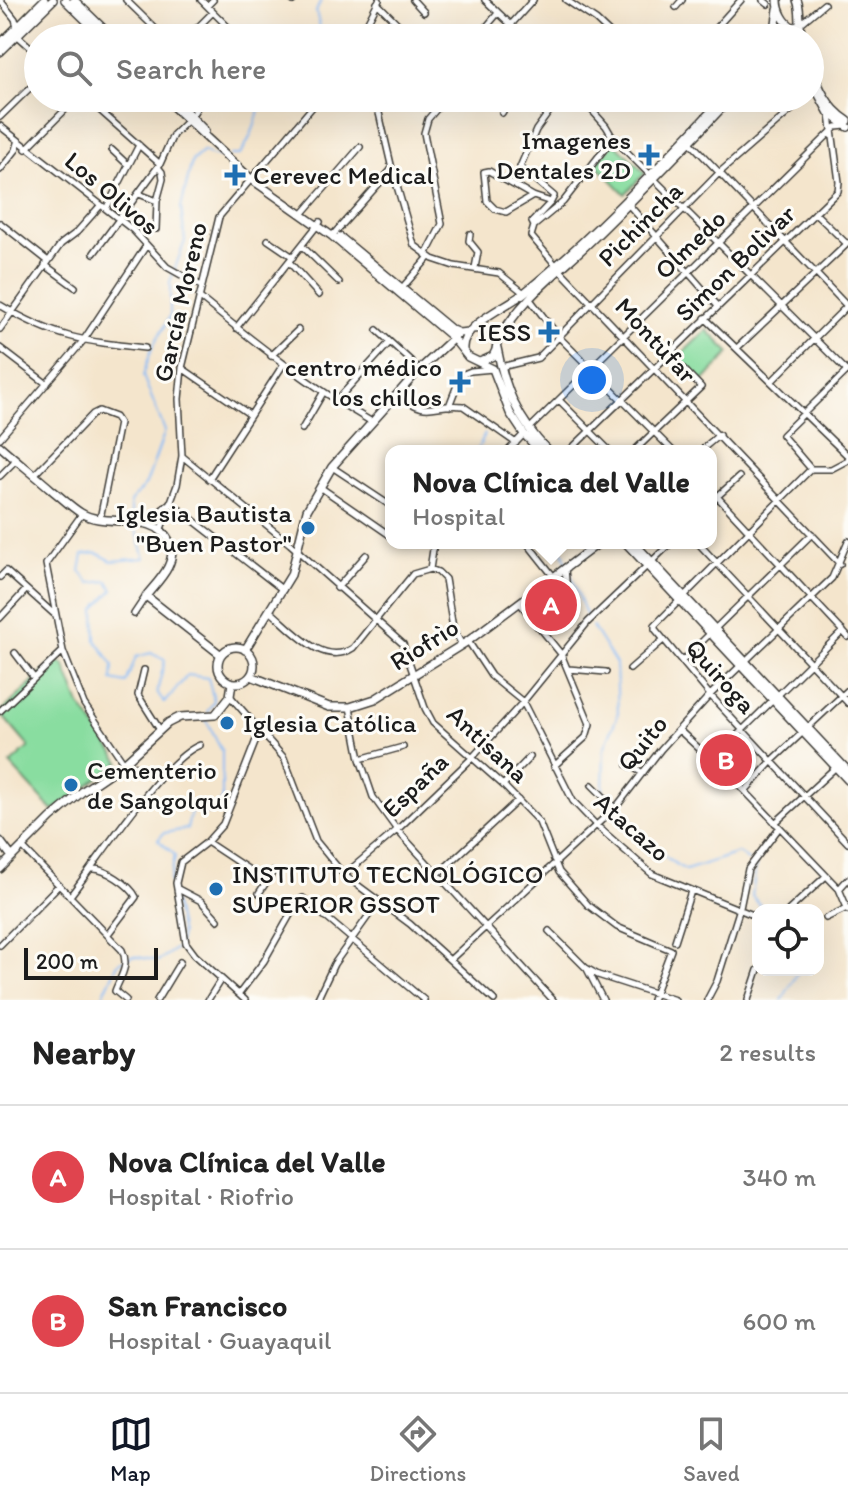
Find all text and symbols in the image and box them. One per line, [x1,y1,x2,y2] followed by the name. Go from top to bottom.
[24,24,824,112] search box
[52,46,96,90] icon: search
[116,50,266,87] text: Search here
[496,124,631,186] place label: Imagenes Dentales 2D
[58,144,166,242] street label: Los Olivos
[638,144,660,166] marker: Imagenes Dentales 2D
[253,159,434,191] place label: Cerevec Medical
[224,164,246,186] marker: Cerevec Medical
[591,174,690,273] street label: Pichincha
[668,198,802,328] street label: Simon Bolìvar
[648,202,732,286] street label: Olmedo
[146,219,214,385] street label: García Moreno
[608,291,704,390] street label: Montùfar
[478,316,531,348] place label: IESS
[538,321,560,343] marker: IESS
[285,351,442,413] place label: centro médico los chillos
[572,360,612,400] your location
[449,371,471,393] marker: centro médico los chillos
[385,445,717,549] popup
[412,463,690,500] text: Nova Clínica del Valle
[116,497,292,559] place label: Iglesia Bautista "Buen Pastor"
[412,500,505,532] text: Hospital
[299,519,317,537] marker: Iglesia Bautista "Buen Pastor"
[525,575,577,635] pin: A
[384,611,464,677] street label: Riofrìo
[679,632,763,721] street label: Quiroga
[440,698,536,790] street label: Antisana
[243,707,417,739] place label: Iglesia Católica
[610,708,674,778] street label: Quito
[218,714,236,732] marker: Iglesia Católica
[700,730,752,790] pin: B
[375,746,455,824] street label: España
[87,754,229,816] place label: Cementerio de Sangolquí
[62,776,80,794] marker: Cementerio de Sangolquí
[588,785,676,869] street label: Atacazo
[232,858,544,920] place label: INSTITUTO TECNOLÓGICO SUPERIOR GSSOT
[207,880,225,898] marker: INSTITUTO TECNOLÓGICO SUPERIOR GSSOT
[752,904,824,976] map controls
[752,904,824,976] button: locate
[24,944,158,980] scale bar
[36,948,98,975] text: 200 m
[32,1032,135,1073] text: Nearby
[719,1036,816,1068] text: 2 results
[108,1143,386,1180] text: Nova Clínica del Valle
[50,1161,66,1193] text: A
[742,1161,816,1193] text: 340 m
[108,1180,294,1212] text: Hospital · Riofrìo
[108,1287,287,1324] text: San Francisco
[50,1305,66,1337] text: B
[742,1305,816,1337] text: 600 m
[108,1324,331,1356] text: Hospital · Guayaquil
[109,1412,153,1487] tab: Map
[370,1412,466,1487] tab: Directions
[683,1412,739,1487] tab: Saved

